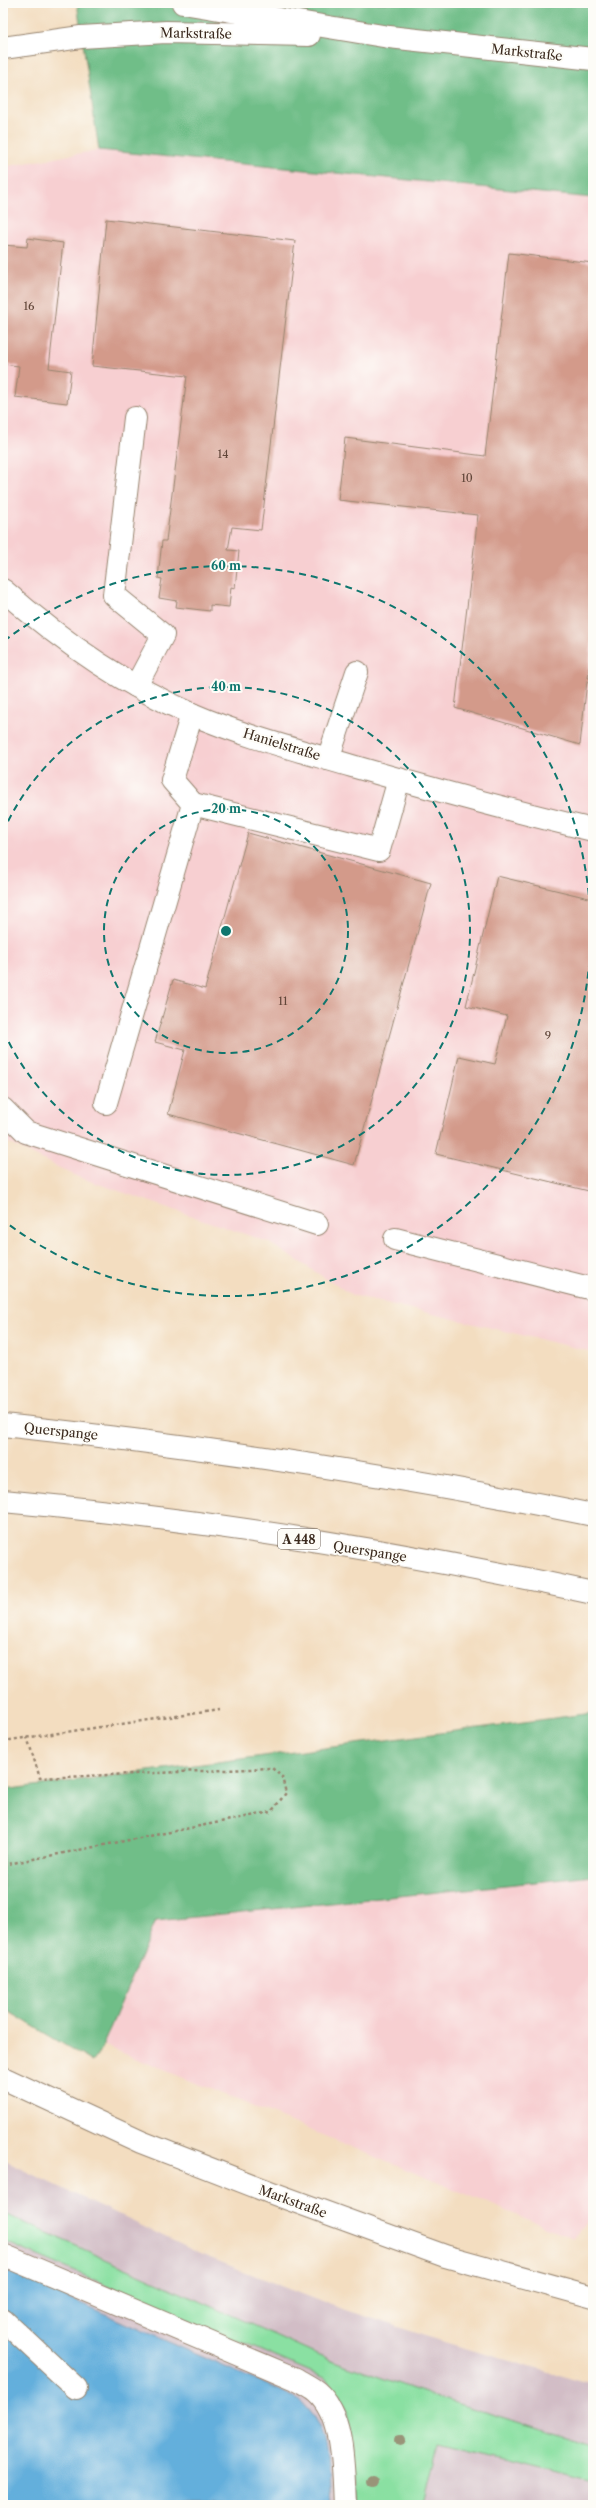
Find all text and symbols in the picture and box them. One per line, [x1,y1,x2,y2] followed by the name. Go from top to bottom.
[160,24,232,42] street label: Markstraße
[491,40,563,64] street label: Markstraße
[23,299,35,313] house number: 16
[218,447,228,461] house number: 14
[461,471,473,485] house number: 10
[211,558,241,573] text: 60 m
[211,679,241,694] text: 40 m
[241,725,323,763] street label: Hanielstraße
[211,801,241,816] text: 20 m
[219,924,233,938] centre of rings
[278,994,288,1008] house number: 11
[545,1029,551,1043] house number: 9
[23,1419,99,1443] street label: Querspange
[278,1529,320,1549] road number: A 448
[332,1537,408,1565] street label: Querspange
[257,2181,329,2221] street label: Markstraße

